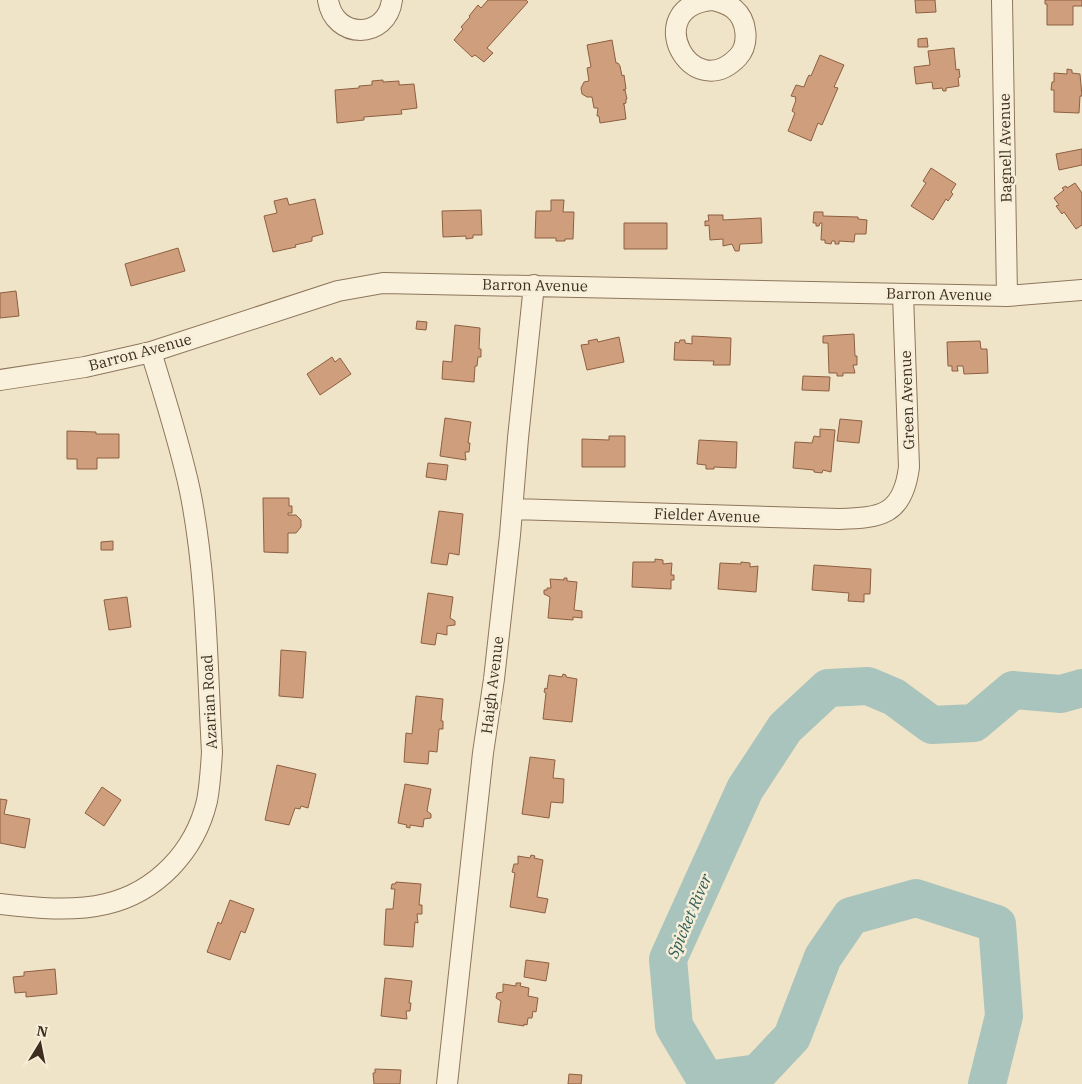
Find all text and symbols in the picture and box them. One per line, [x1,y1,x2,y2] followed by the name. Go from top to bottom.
[995,93,1015,203] street label: Bagnell Avenue
[482,275,588,295] street label: Barron Avenue
[886,284,992,304] street label: Barron Avenue
[86,329,194,375] street label: Barron Avenue
[896,350,918,450] street label: Green Avenue
[654,504,760,526] street label: Fielder Avenue
[477,635,507,735] street label: Haigh Avenue
[197,654,221,750] street label: Azarian Road
[662,870,716,962] water label: Spicket River
[15,1019,65,1069] north arrow
[35,1021,49,1041] text: N

